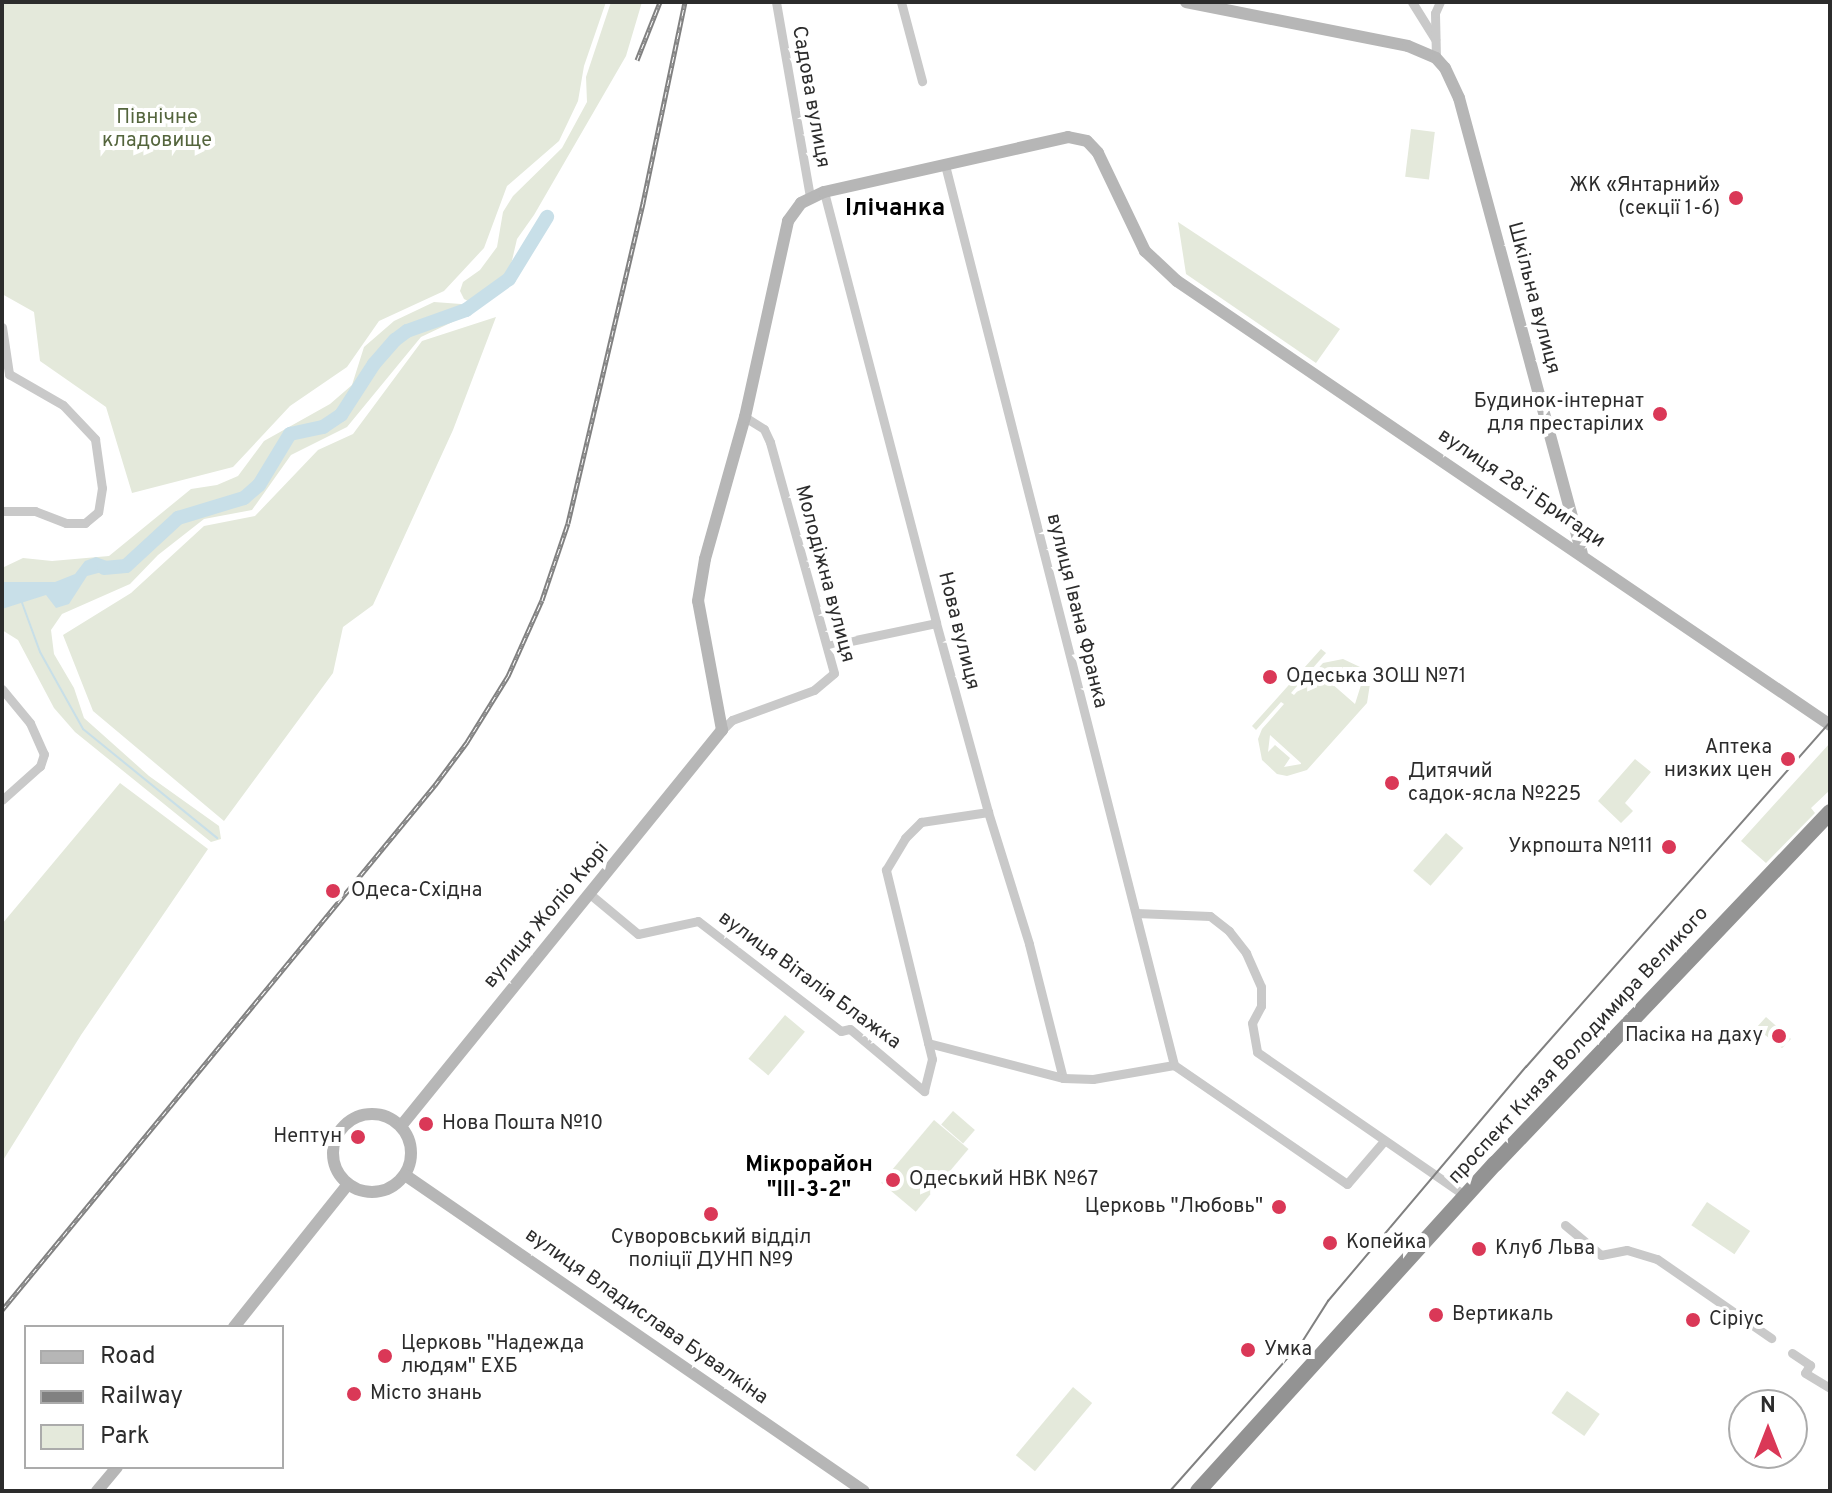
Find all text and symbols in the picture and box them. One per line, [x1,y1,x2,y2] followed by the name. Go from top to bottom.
[786,24,834,170] street label: Садова вулиця
[102,107,212,154] park label: Північне кладовище
[1569,174,1720,221] place label: ЖК «Янтарний» (секції 1-6)
[1727,189,1745,207] marker: ЖК «Янтарний» (секції 1-6)
[845,196,945,224] district label: Ілічанка
[1501,219,1565,377] street label: Шкільна вулиця
[1474,390,1644,437] place label: Будинок-інтернат для престарілих
[1651,405,1669,423] marker: Будинок-інтернат для престарілих
[1433,424,1609,554] street label: вулиця 28-ї Бригади
[789,483,859,665] street label: Молодіжна вулиця
[1040,511,1112,711] street label: вулиця Івана Франка
[932,570,984,692] street label: Нова вулиця
[1286,665,1466,689] place label: Одеська ЗОШ №71
[1261,668,1279,686] marker: Одеська ЗОШ №71
[1664,736,1772,783] place label: Аптека низких цен
[1779,750,1797,768] marker: Аптека низких цен
[1408,760,1581,807] place label: Дитячий садок-ясла №225
[1383,774,1401,792] marker: Дитячий садок-ясла №225
[1508,835,1653,859] place label: Укрпошта №111
[479,838,615,994] street label: вулиця Жоліо Кюрі
[1660,838,1678,856] marker: Укрпошта №111
[351,879,482,903] place label: Одеса-Східна
[322,880,344,902] marker: Одеса-Східна
[1444,902,1714,1190] street label: проспект Князя Володимира Великого
[713,907,905,1055] street label: вулиця Віталія Блажка
[1625,1024,1763,1048] place label: Пасіка на даху
[1770,1027,1788,1045] marker: Пасіка на даху
[442,1112,603,1136] place label: Нова Пошта №10
[417,1115,435,1133] marker: Нова Пошта №10
[273,1125,342,1149] place label: Нептун
[349,1128,367,1146] marker: Нептун
[745,1152,873,1204] district label: Мікрорайон "ІІІ-3-2"
[909,1168,1098,1192] place label: Одеський НВК №67
[884,1171,902,1189] marker: Одеський НВК №67
[1085,1195,1263,1219] place label: Церковь "Любовь"
[1270,1198,1288,1216] marker: Церковь "Любовь"
[702,1205,720,1223] marker: Суворовський відділ поліції ДУНП №9
[520,1224,772,1410] street label: вулиця Владислава Бувалкіна
[611,1226,811,1273] place label: Суворовський відділ поліції ДУНП №9
[1346,1231,1426,1255] place label: Копейка
[1321,1234,1339,1252] marker: Копейка
[1495,1237,1595,1261] place label: Клуб Льва
[1470,1240,1488,1258] marker: Клуб Льва
[1452,1303,1553,1327] place label: Вертикаль
[1427,1306,1445,1324] marker: Вертикаль
[1709,1308,1764,1332] place label: Сіріус
[1684,1311,1702,1329] marker: Сіріус
[24,1325,284,1469] legend
[401,1332,584,1379] place label: Церковь "Надежда людям" ЕХБ
[1264,1338,1312,1362] place label: Умка
[1239,1341,1257,1359] marker: Умка
[100,1342,156,1372] text: Road
[376,1347,394,1365] marker: Церковь "Надежда людям" ЕХБ
[100,1382,183,1412] text: Railway
[370,1382,482,1406] place label: Місто знань
[345,1385,363,1403] marker: Місто знань
[1728,1389,1808,1469] north arrow
[1760,1393,1776,1420] text: N
[100,1422,150,1452] text: Park

